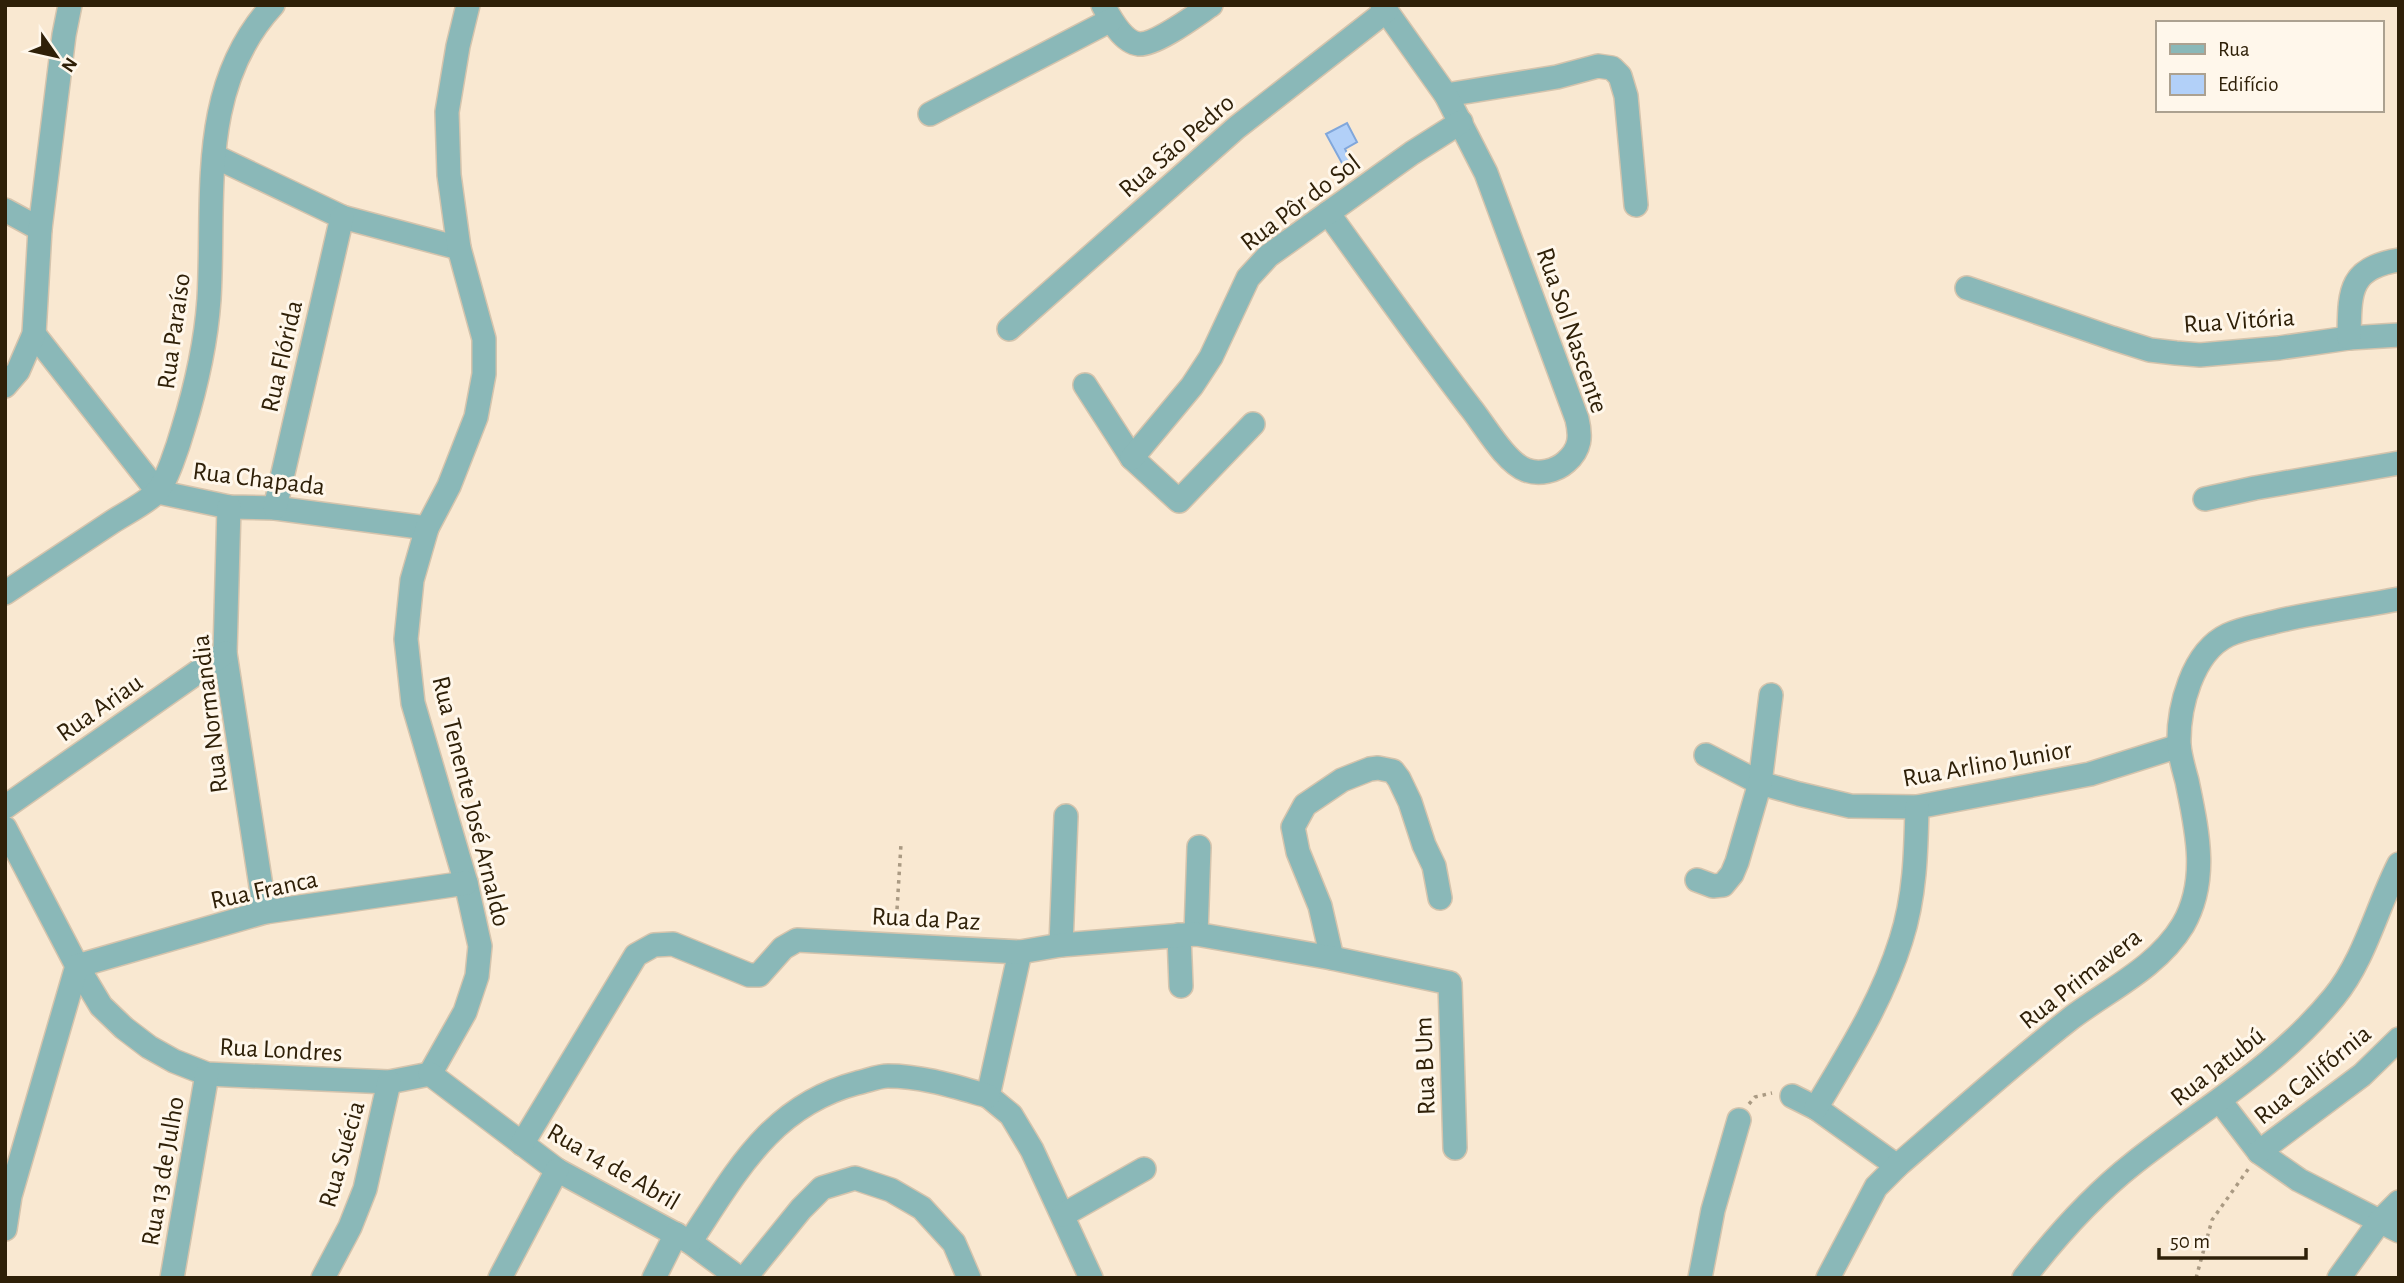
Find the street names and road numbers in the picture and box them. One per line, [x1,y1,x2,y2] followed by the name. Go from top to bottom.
[1114,89,1239,203] street label: Rua São Pedro
[1236,150,1365,256] street label: Rua Pôr do Sol
[1532,244,1612,416] street label: Rua Sol Nascente
[153,271,195,391] street label: Rua Paraíso
[257,298,307,415] street label: Rua Flórida
[2183,304,2296,338] street label: Rua Vitória
[191,458,327,500] street label: Rua Chapada
[187,633,233,795] street label: Rua Normandia
[52,669,147,747] street label: Rua Ariau
[427,673,515,929] street label: Rua Tenente José Arnaldo
[1901,736,2074,792] street label: Rua Arlino Junior
[208,866,320,914] street label: Rua Franca
[871,903,981,935] street label: Rua da Paz
[2015,923,2146,1034] street label: Rua Primavera
[1410,1016,1440,1116] street label: Rua B Um
[2249,1020,2376,1129] street label: Rua Califórnia
[2166,1022,2269,1111] street label: Rua Jatubú
[219,1034,343,1066] street label: Rua Londres
[137,1095,189,1248] street label: Rua 13 de Julho
[314,1098,370,1210] street label: Rua Suécia
[543,1119,684,1215] street label: Rua 14 de Abril

